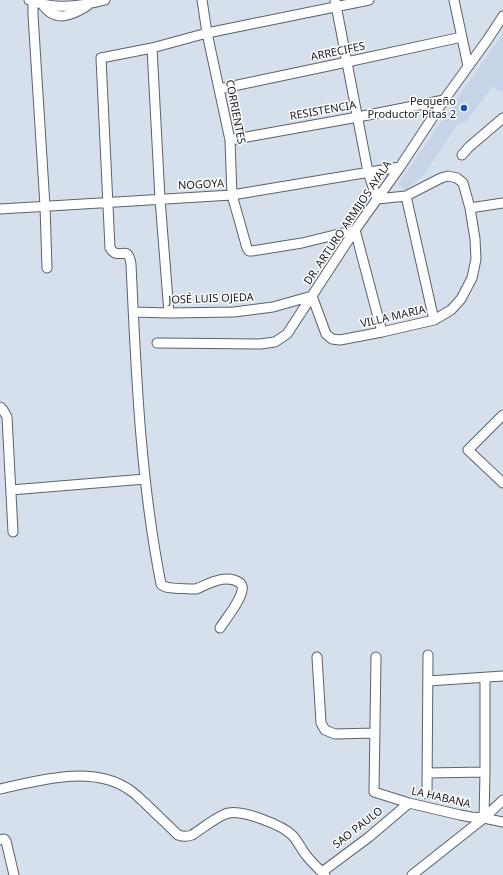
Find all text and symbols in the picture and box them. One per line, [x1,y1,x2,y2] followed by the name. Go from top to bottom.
[310,40,366,64] street label: ARRECIFES
[222,79,248,145] street label: CORRIENTES
[367,95,456,121] place label: Pequeño Productor Pitas 2
[289,99,357,123] street label: RESISTENCIA
[459,103,469,113] marker: Pequeño Productor Pitas 2
[301,158,395,288] street label: DR. ARTURO ARMIJOS AYALA
[178,177,224,193] street label: NOGOYA
[168,291,254,307] street label: JOSÉ LUIS OJEDA
[359,303,427,331] street label: VILLA MARIA
[410,785,472,811] street label: LA HABANA
[330,804,386,852] street label: SAO PAULO

